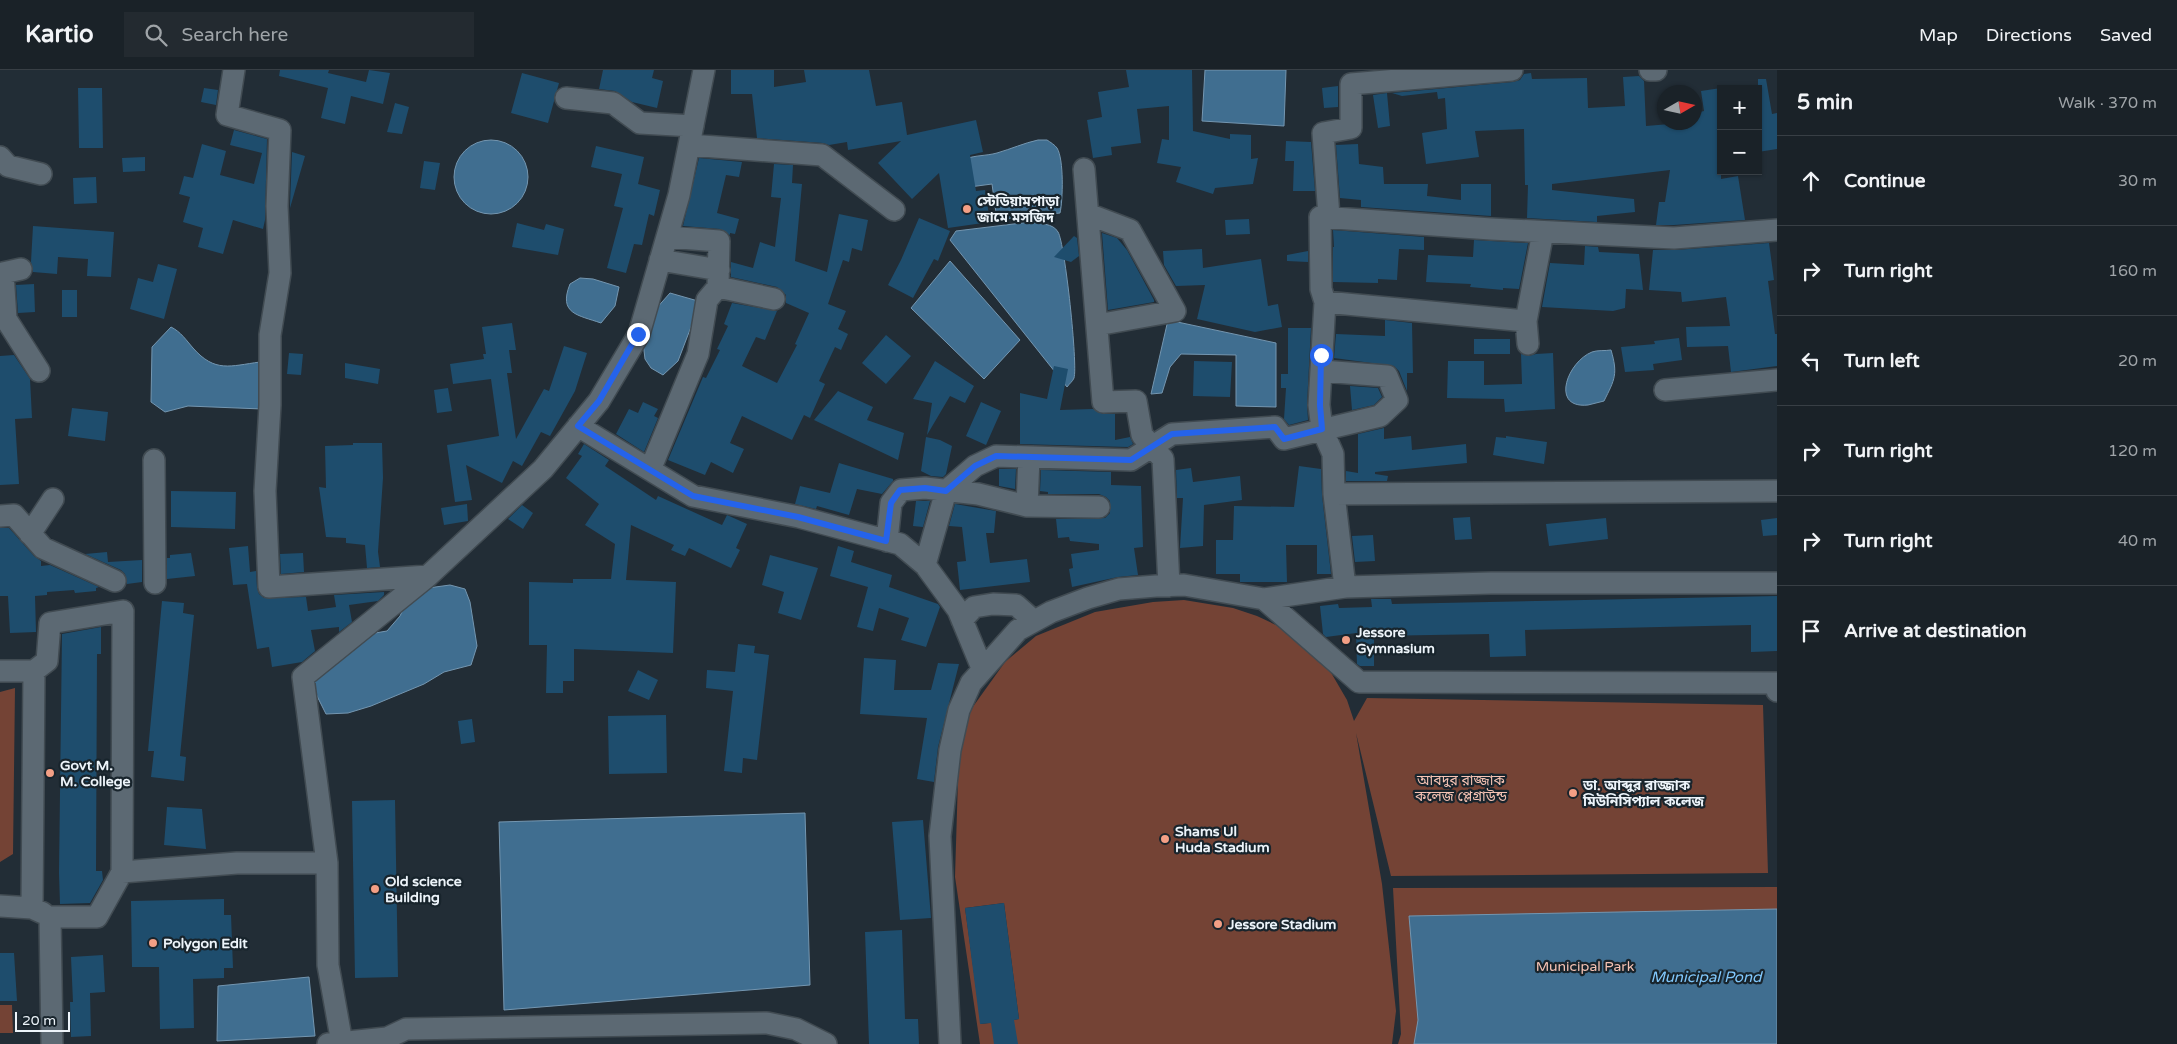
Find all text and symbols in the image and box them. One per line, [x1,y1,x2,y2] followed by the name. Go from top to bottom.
[124,12,474,57] search box
[25,20,94,49] text: Kartio
[142,21,170,49] icon: search
[182,24,288,46] text: Search here
[1919,24,1958,46] text: Map
[1986,24,2072,46] text: Directions
[2100,24,2152,46] text: Saved
[1657,85,1702,130] north arrow
[1717,85,1762,175] map controls
[1717,85,1762,130] button: +
[1797,90,1853,115] text: 5 min
[2058,93,2157,113] text: Walk · 370 m
[1717,130,1762,175] button: −
[1797,167,1825,195] icon: ahead
[1844,170,1926,192] text: Continue
[2118,171,2157,191] text: 30 m
[976,193,1060,226] place label: স্টেডিয়ামপাড়া জামে মসজিদ
[961,203,973,215] marker: স্টেডিয়ামপাড়া জামে মসজিদ
[1797,257,1825,285] icon: right
[1844,260,1932,282] text: Turn right
[2108,261,2157,281] text: 160 m
[627,323,650,346] route end
[1310,344,1333,367] route start
[1797,347,1825,375] icon: left
[1844,350,1920,372] text: Turn left
[2118,351,2157,371] text: 20 m
[1797,437,1825,465] icon: right
[1844,440,1932,462] text: Turn right
[2108,441,2157,461] text: 120 m
[1797,527,1825,555] icon: right
[1844,530,1932,552] text: Turn right
[2118,531,2157,551] text: 40 m
[1797,617,1825,645] icon: arrive
[1844,620,2027,642] text: Arrive at destination
[1355,624,1435,657] place label: Jessore Gymnasium
[1340,634,1352,646] marker: Jessore Gymnasium
[60,757,131,790] place label: Govt M. M. College
[44,767,56,779] marker: Govt M. M. College
[1414,772,1507,805] park label: আবদুর রাজ্জাক কলেজ প্লেগ্রাউন্ড
[1582,777,1704,810] place label: ডা. আব্দুর রাজ্জাক মিউনিসিপ্যাল কলেজ
[1567,787,1579,799] marker: ডা. আব্দুর রাজ্জাক মিউনিসিপ্যাল কলেজ
[1175,823,1270,856] place label: Shams Ul Huda Stadium
[1159,833,1171,845] marker: Shams Ul Huda Stadium
[385,873,462,906] place label: Old science Building
[369,883,381,895] marker: Old science Building
[1227,916,1336,933] place label: Jessore Stadium
[1212,918,1224,930] marker: Jessore Stadium
[163,935,248,952] place label: Polygon Edit
[147,937,159,949] marker: Polygon Edit
[1536,958,1635,975] park label: Municipal Park
[1650,968,1763,986] water label: Municipal Pond
[15,1009,70,1032] scale bar
[22,1012,56,1029] text: 20 m

